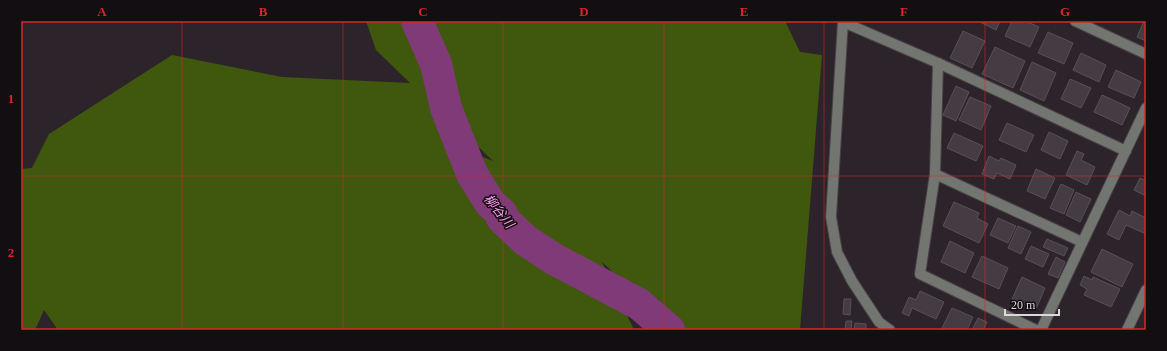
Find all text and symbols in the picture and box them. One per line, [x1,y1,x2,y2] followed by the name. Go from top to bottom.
[97,4,107,19] text: A
[259,4,268,19] text: B
[418,4,428,19] text: C
[579,4,589,19] text: D
[740,4,748,19] text: E
[900,4,908,19] text: F
[1060,4,1070,19] text: G
[8,91,14,106] text: 1
[481,191,518,232] water label: 柳谷川
[8,245,14,260] text: 2
[1005,291,1059,317] scale bar
[1011,298,1036,312] text: 20 m

